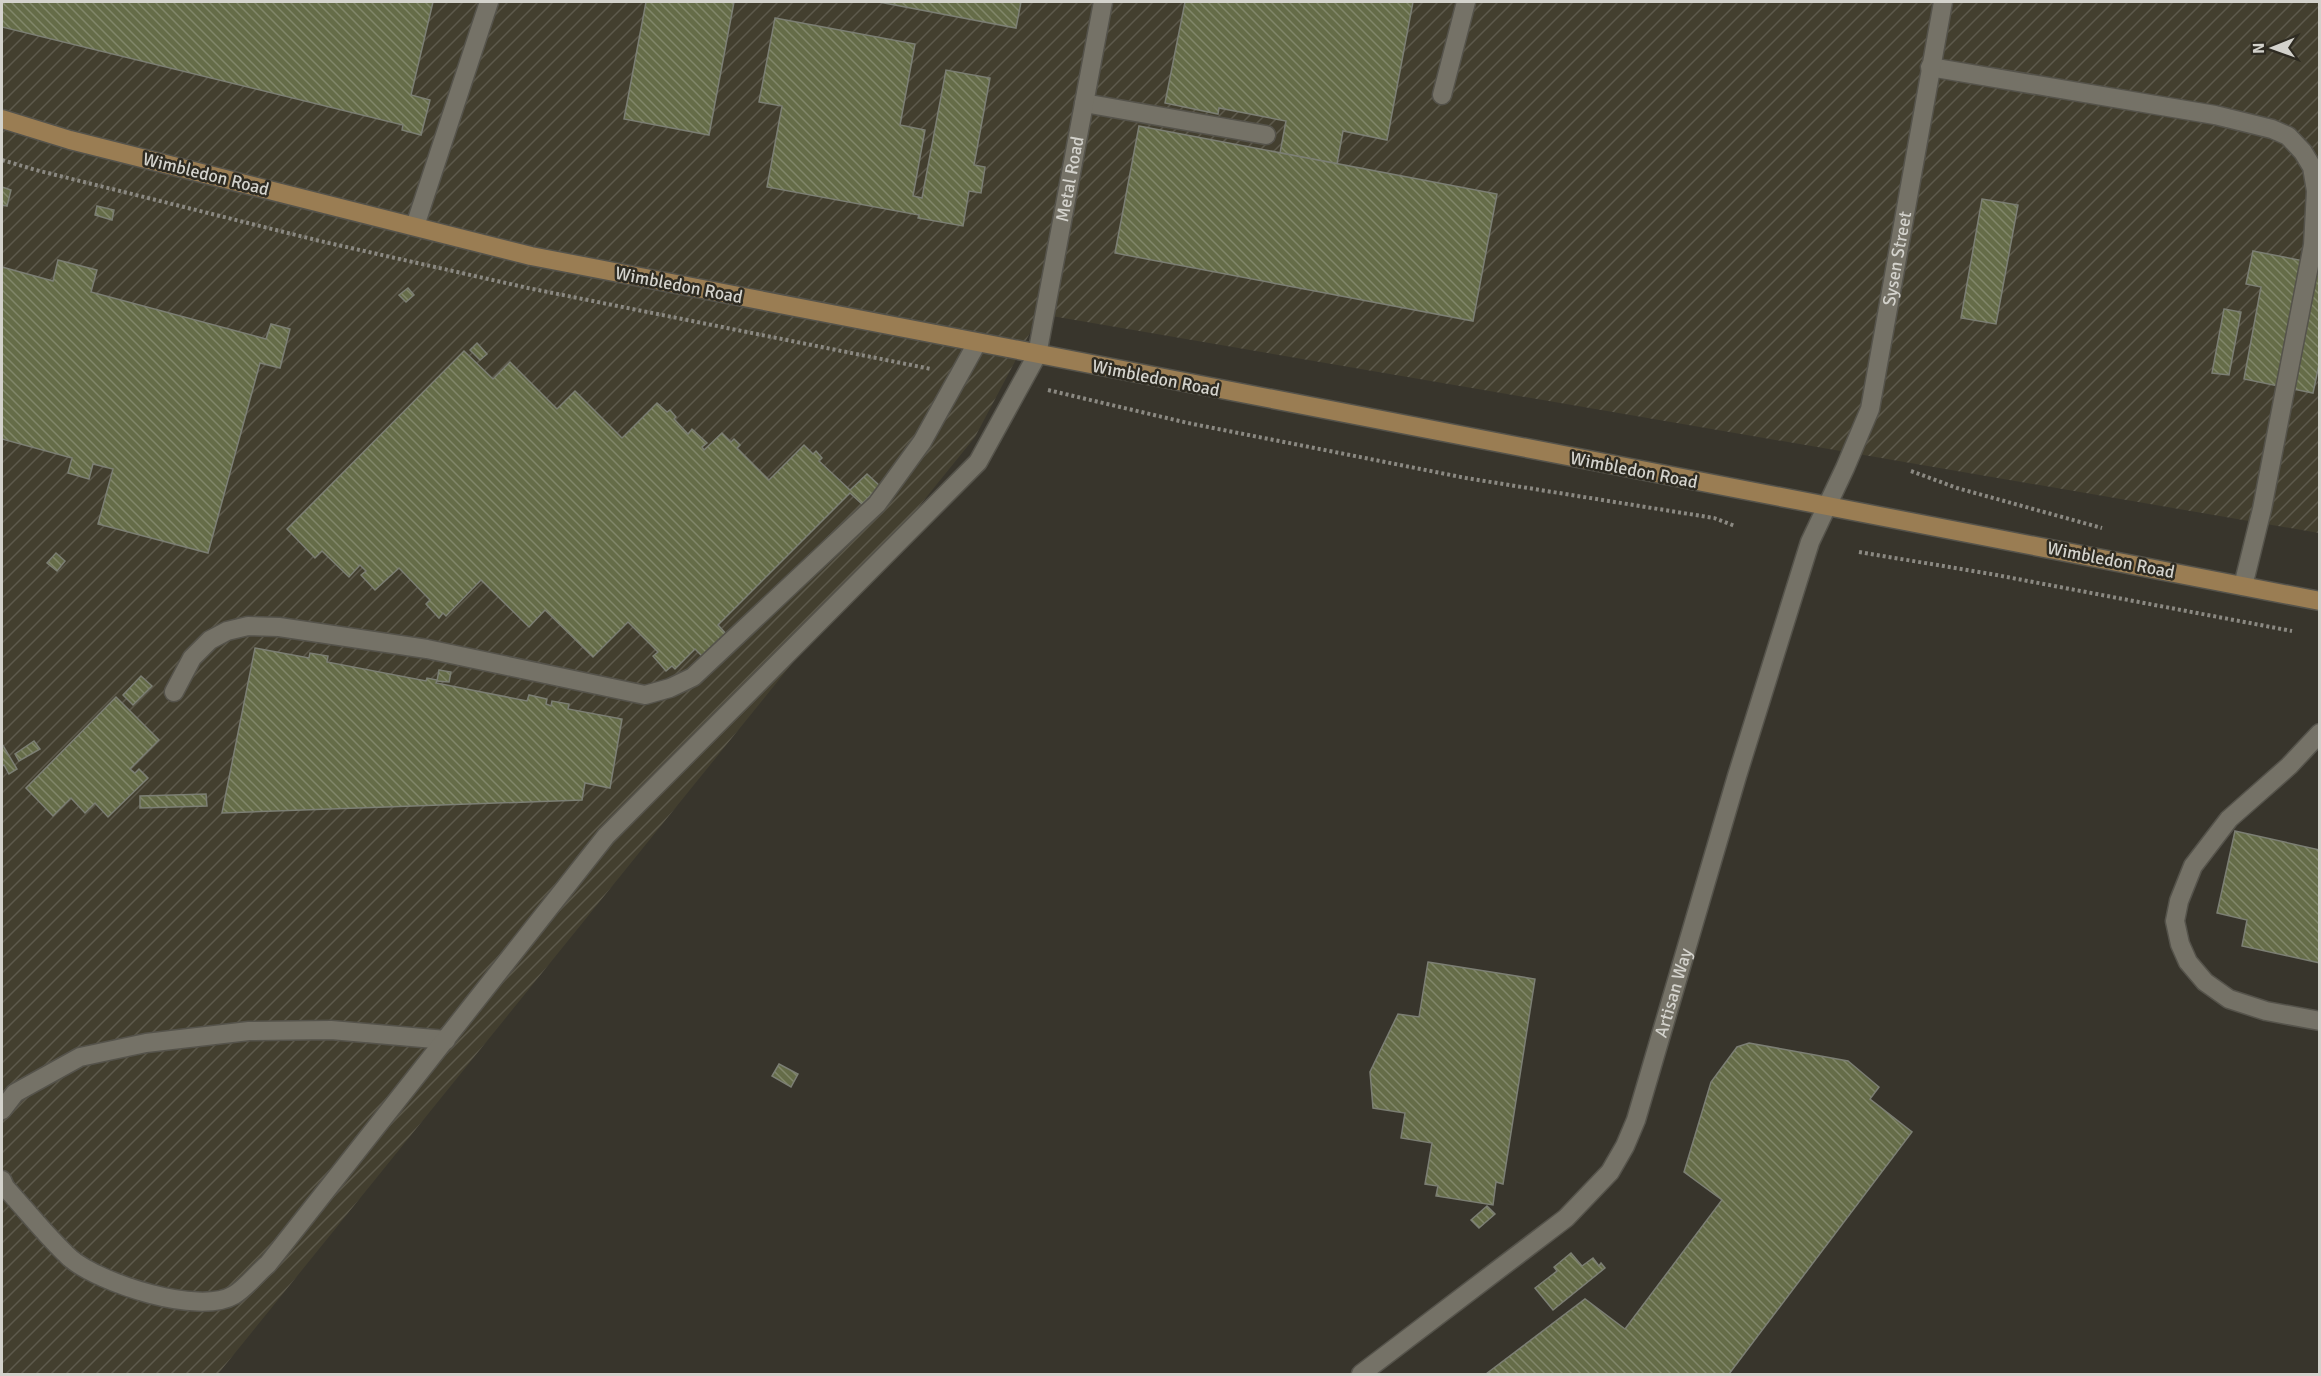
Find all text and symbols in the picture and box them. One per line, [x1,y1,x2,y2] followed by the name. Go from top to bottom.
[2243,18,2303,78] north arrow
[2249,43,2269,54] text: N
[1051,134,1089,224] street label: Metal Road
[141,148,271,200] street label: Wimbledon Road
[1878,209,1916,308] street label: Sysen Street
[613,262,745,308] street label: Wimbledon Road
[1090,355,1222,401] street label: Wimbledon Road
[1568,447,1700,493] street label: Wimbledon Road
[2045,537,2177,583] street label: Wimbledon Road
[1650,945,1697,1040] street label: Artisan Way

